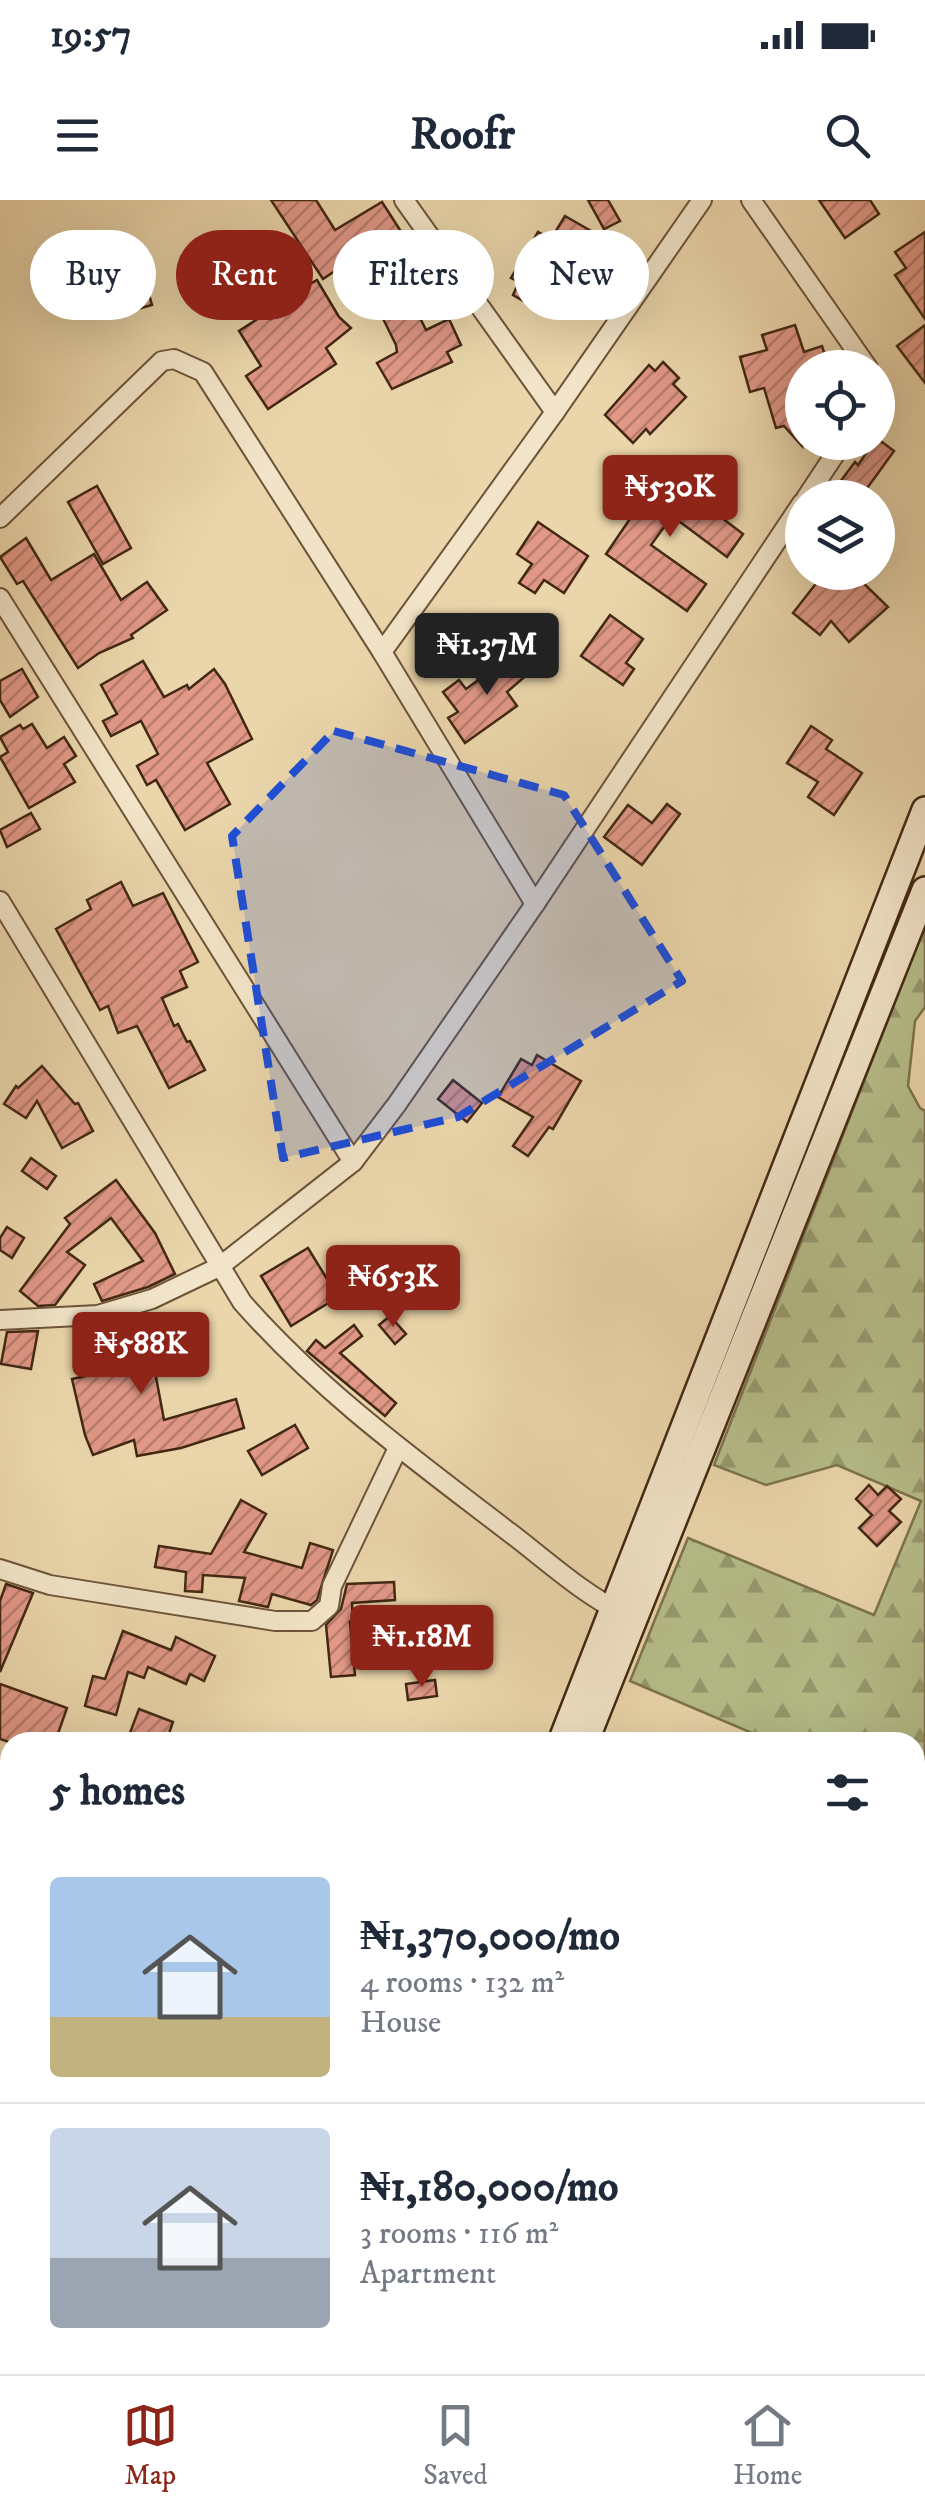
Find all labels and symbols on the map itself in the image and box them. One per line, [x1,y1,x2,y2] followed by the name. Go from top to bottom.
[600,455,740,540] pin: ₦530K
[406,613,568,698] pin: ₦1.37M
[323,1245,463,1330] pin: ₦653K
[71,1312,211,1397] pin: ₦588K
[341,1605,503,1690] pin: ₦1.18M

